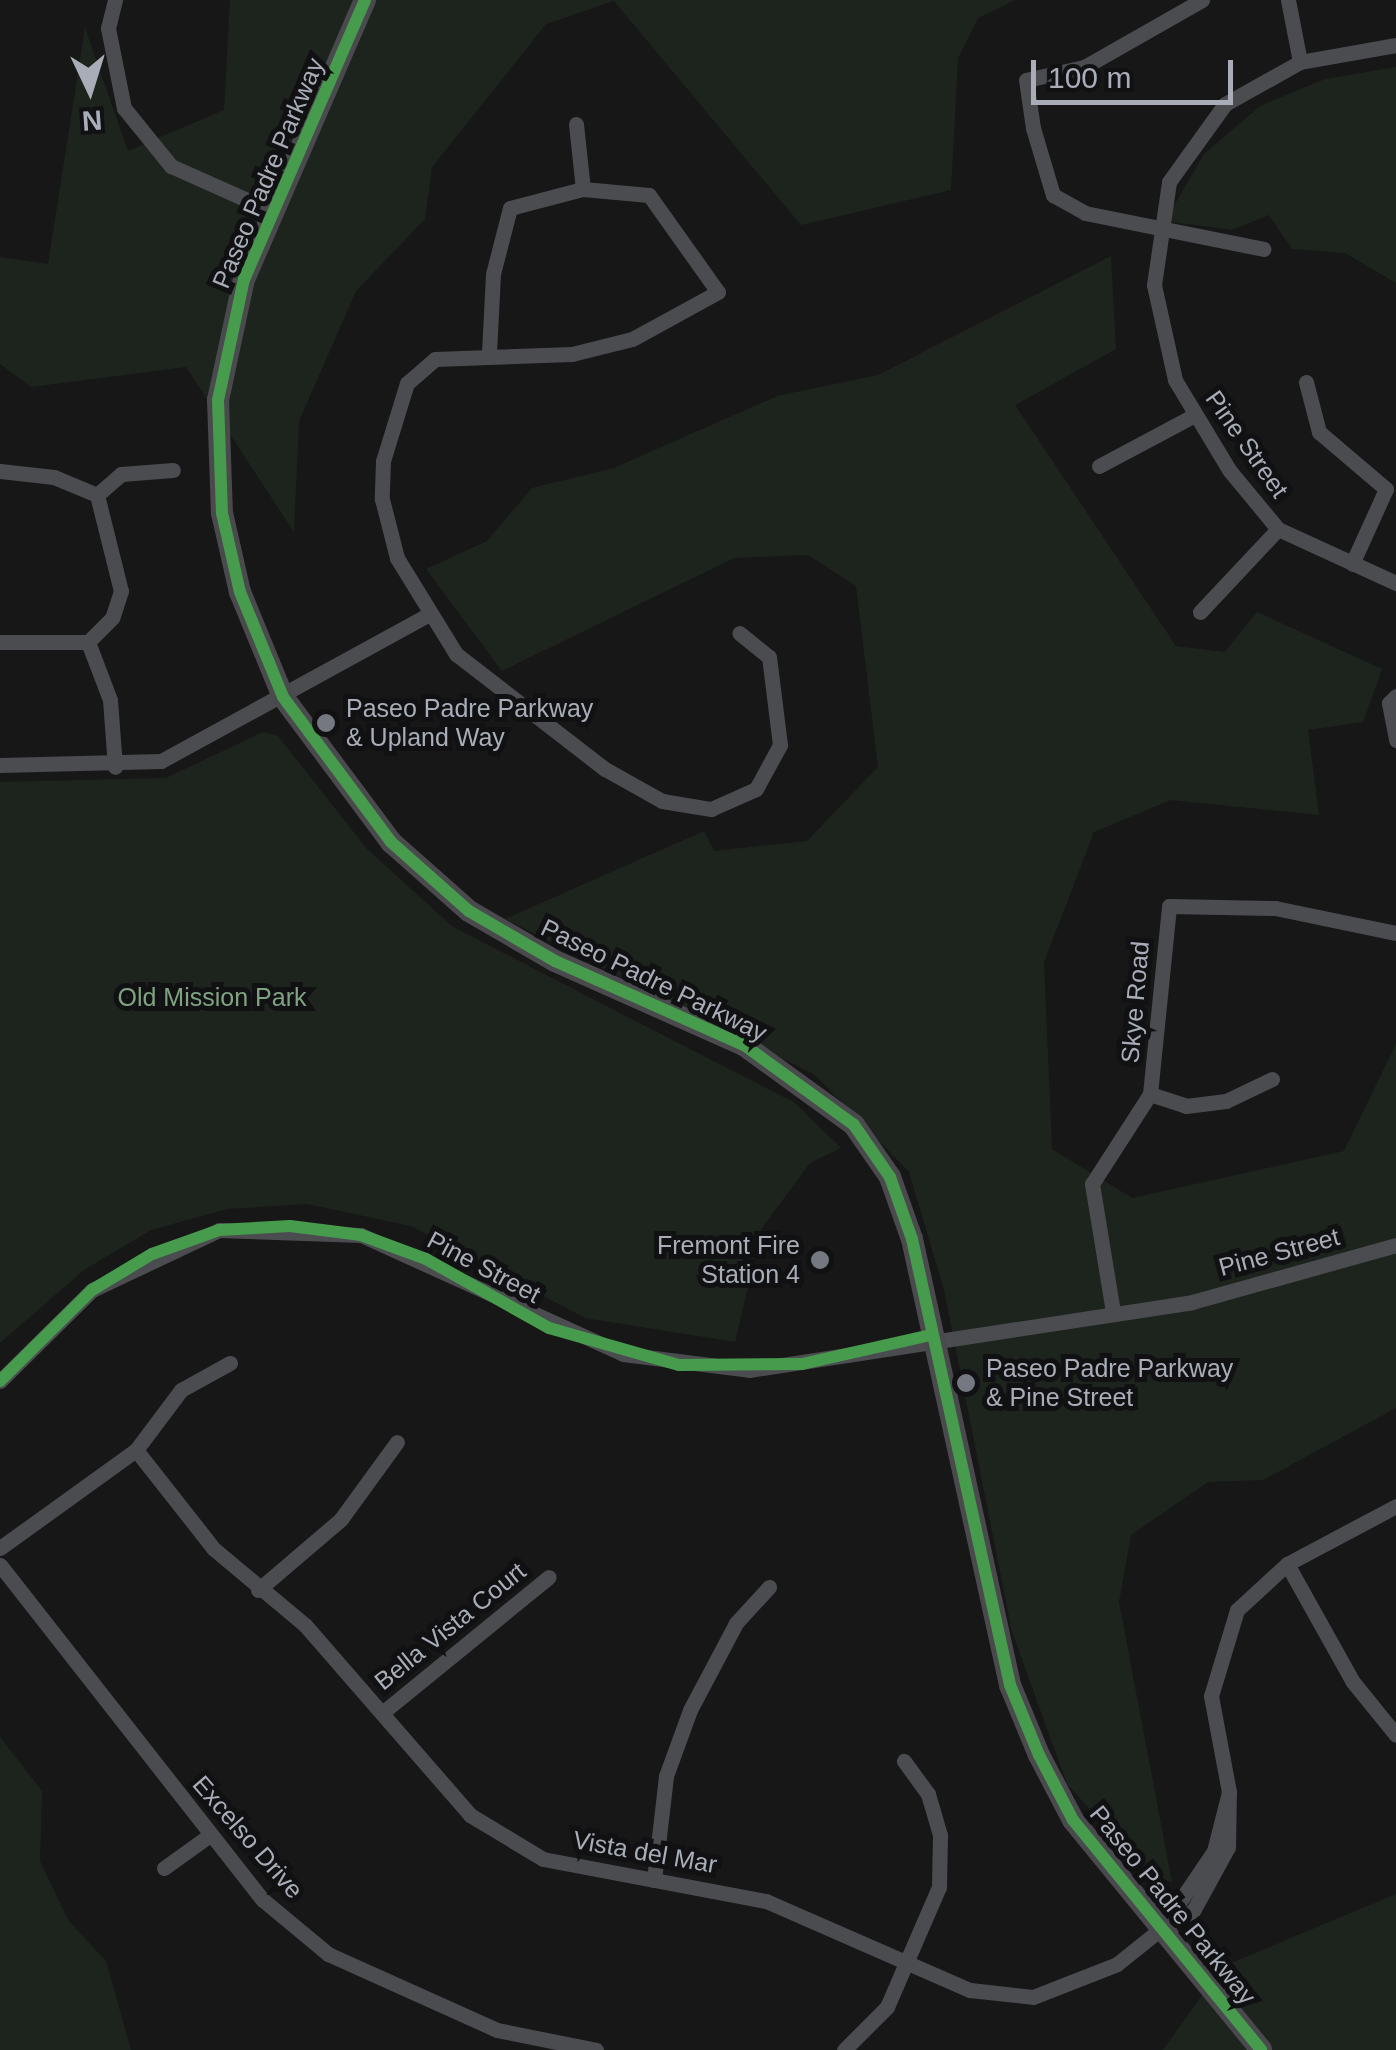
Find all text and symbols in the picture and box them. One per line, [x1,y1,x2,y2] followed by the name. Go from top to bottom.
[40,40,140,140] north arrow
[1036,40,1238,102] scale bar
[206,53,330,293] street label: Paseo Padre Parkway
[1048,61,1131,94] text: 100 m
[81,104,103,137] text: N
[1199,385,1295,503] street label: Pine Street
[346,694,593,753] place label: Paseo Padre Parkway & Upland Way
[315,712,337,734] marker: Paseo Padre Parkway & Upland Way
[536,912,772,1048] street label: Paseo Padre Parkway
[1115,940,1155,1064] street label: Skye Road
[118,982,306,1012] park label: Old Mission Park
[1215,1222,1343,1282] street label: Pine Street
[422,1225,546,1309] street label: Pine Street
[657,1231,800,1290] place label: Fremont Fire Station 4
[809,1249,831,1271] marker: Fremont Fire Station 4
[986,1354,1233,1413] place label: Paseo Padre Parkway & Pine Street
[955,1372,977,1394] marker: Paseo Padre Parkway & Pine Street
[368,1556,532,1696] street label: Bella Vista Court
[187,1769,309,1905] street label: Excelso Drive
[1084,1799,1262,2011] street label: Paseo Padre Parkway
[571,1825,719,1879] street label: Vista del Mar

